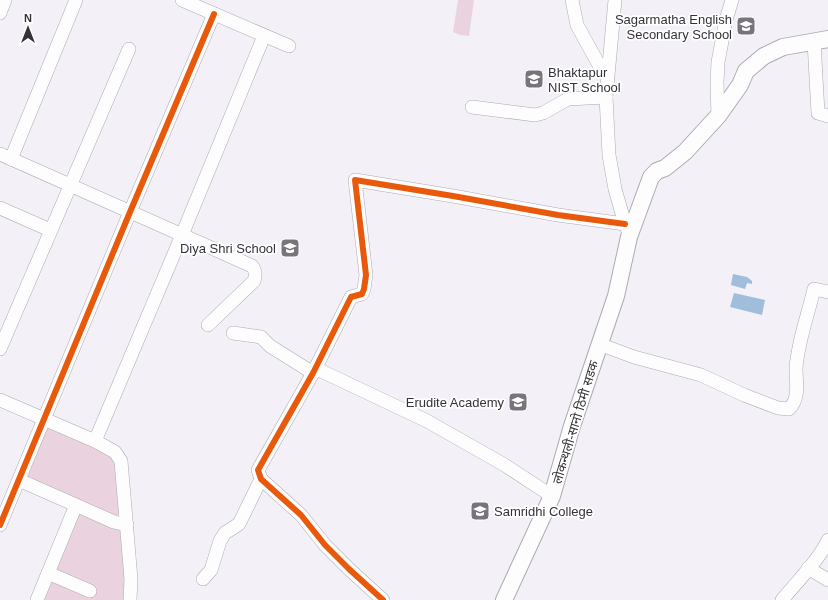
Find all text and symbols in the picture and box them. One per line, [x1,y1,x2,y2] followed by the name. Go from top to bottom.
[8,8,48,48] north arrow
[24,12,32,24] text: N
[615,12,732,42] place label: Sagarmatha English Secondary School
[735,15,757,37] school or university icon: Sagarmatha English Secondary School
[548,65,621,95] place label: Bhaktapur NIST School
[523,68,545,90] school or university icon: Bhaktapur NIST School
[279,237,301,259] school or university icon: Diya Shri School
[180,241,276,256] place label: Diya Shri School
[550,358,602,486] street label: लोकन्थली-सानो ठिमी सडक
[507,391,529,413] school or university icon: Erudite Academy
[406,395,504,410] place label: Erudite Academy
[469,500,491,522] school or university icon: Samridhi College
[494,504,593,519] place label: Samridhi College

